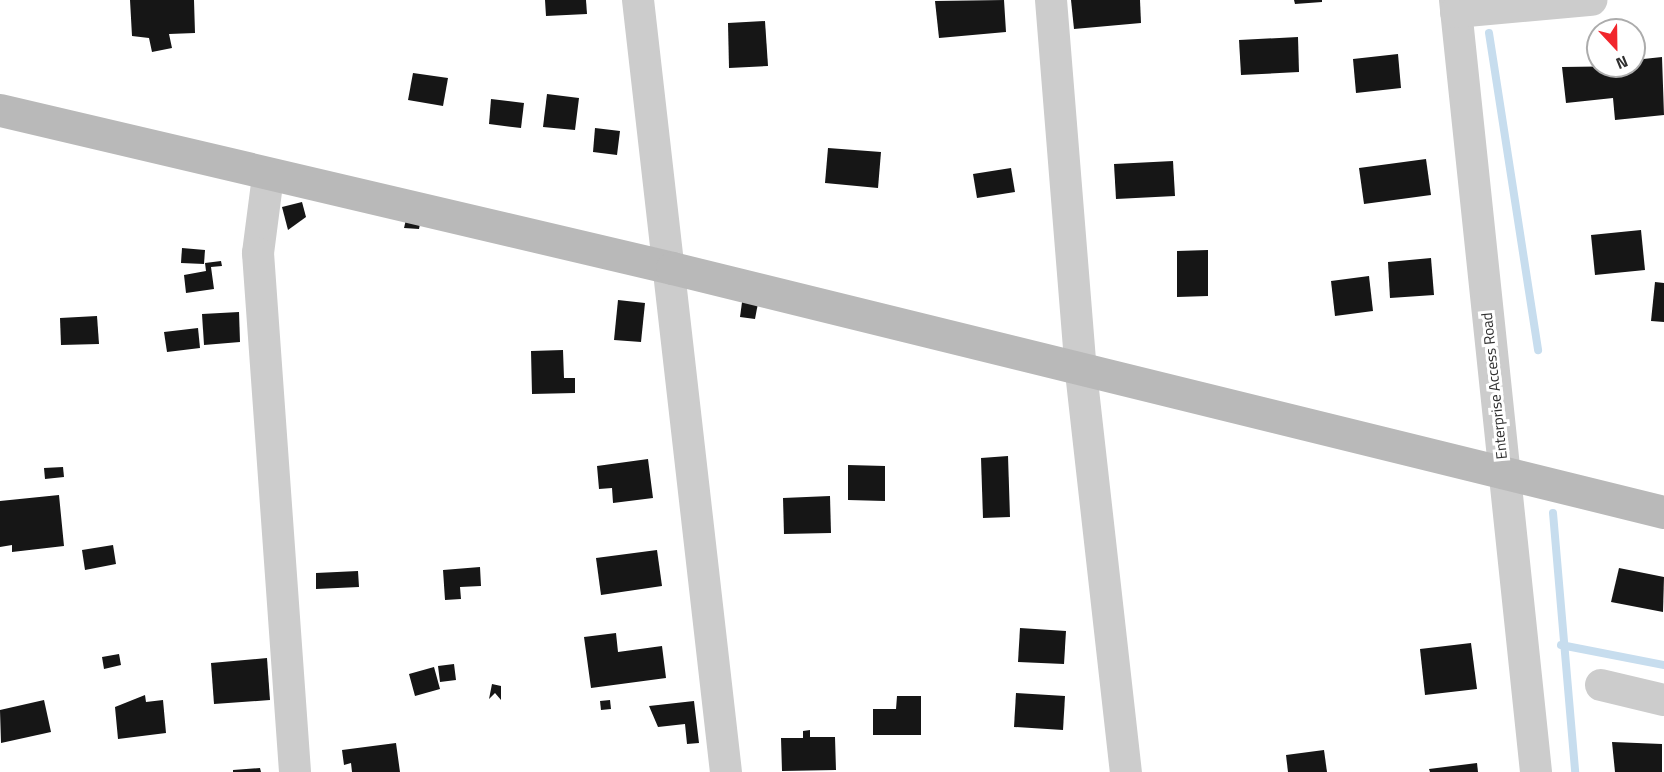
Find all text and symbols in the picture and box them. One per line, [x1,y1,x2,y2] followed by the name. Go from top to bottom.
[1586,18,1646,78] north arrow
[1612,50,1632,76] text: N
[1477,312,1511,460] street label: Enterprise Access Road

